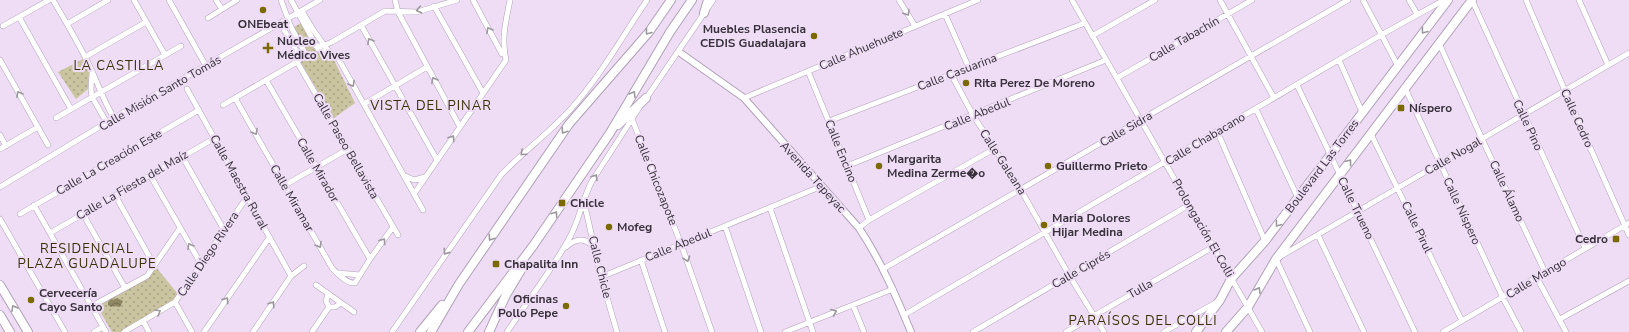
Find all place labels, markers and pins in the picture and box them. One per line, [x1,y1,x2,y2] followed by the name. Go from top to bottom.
[258,5,268,15] marker: ONEbeat
[238,16,289,32] place label: ONEbeat
[700,21,806,51] place label: Muebles Plasencia CEDIS Guadalajara
[809,31,819,41] marker: Muebles Plasencia CEDIS Guadalajara
[277,33,350,63] place label: Núcleo Médico Vives
[262,42,274,54] marker: Núcleo Médico Vives
[974,75,1095,91] place label: Rita Perez De Moreno
[961,78,971,88] marker: Rita Perez De Moreno
[1409,100,1452,116] place label: Níspero
[1396,103,1406,113] marker: Níspero
[887,151,985,181] place label: Margarita Medina Zerme�o
[1056,158,1148,174] place label: Guillermo Prieto
[874,161,884,171] marker: Margarita Medina Zerme�o
[1043,161,1053,171] marker: Guillermo Prieto
[570,195,605,211] place label: Chicle
[557,198,567,208] marker: Chicle
[1052,210,1130,240] place label: Maria Dolores Hijar Medina
[617,219,652,235] place label: Mofeg
[1039,220,1049,230] marker: Maria Dolores Hijar Medina
[604,222,614,232] marker: Mofeg
[1575,231,1608,247] place label: Cedro
[1611,234,1621,244] marker: Cedro
[504,256,578,272] place label: Chapalita Inn
[491,259,501,269] marker: Chapalita Inn
[39,285,102,315] place label: Cervecería Cayo Santo
[498,291,558,321] place label: Oficinas Pollo Pepe
[26,295,36,305] marker: Cervecería Cayo Santo
[561,301,571,311] marker: Oficinas Pollo Pepe

